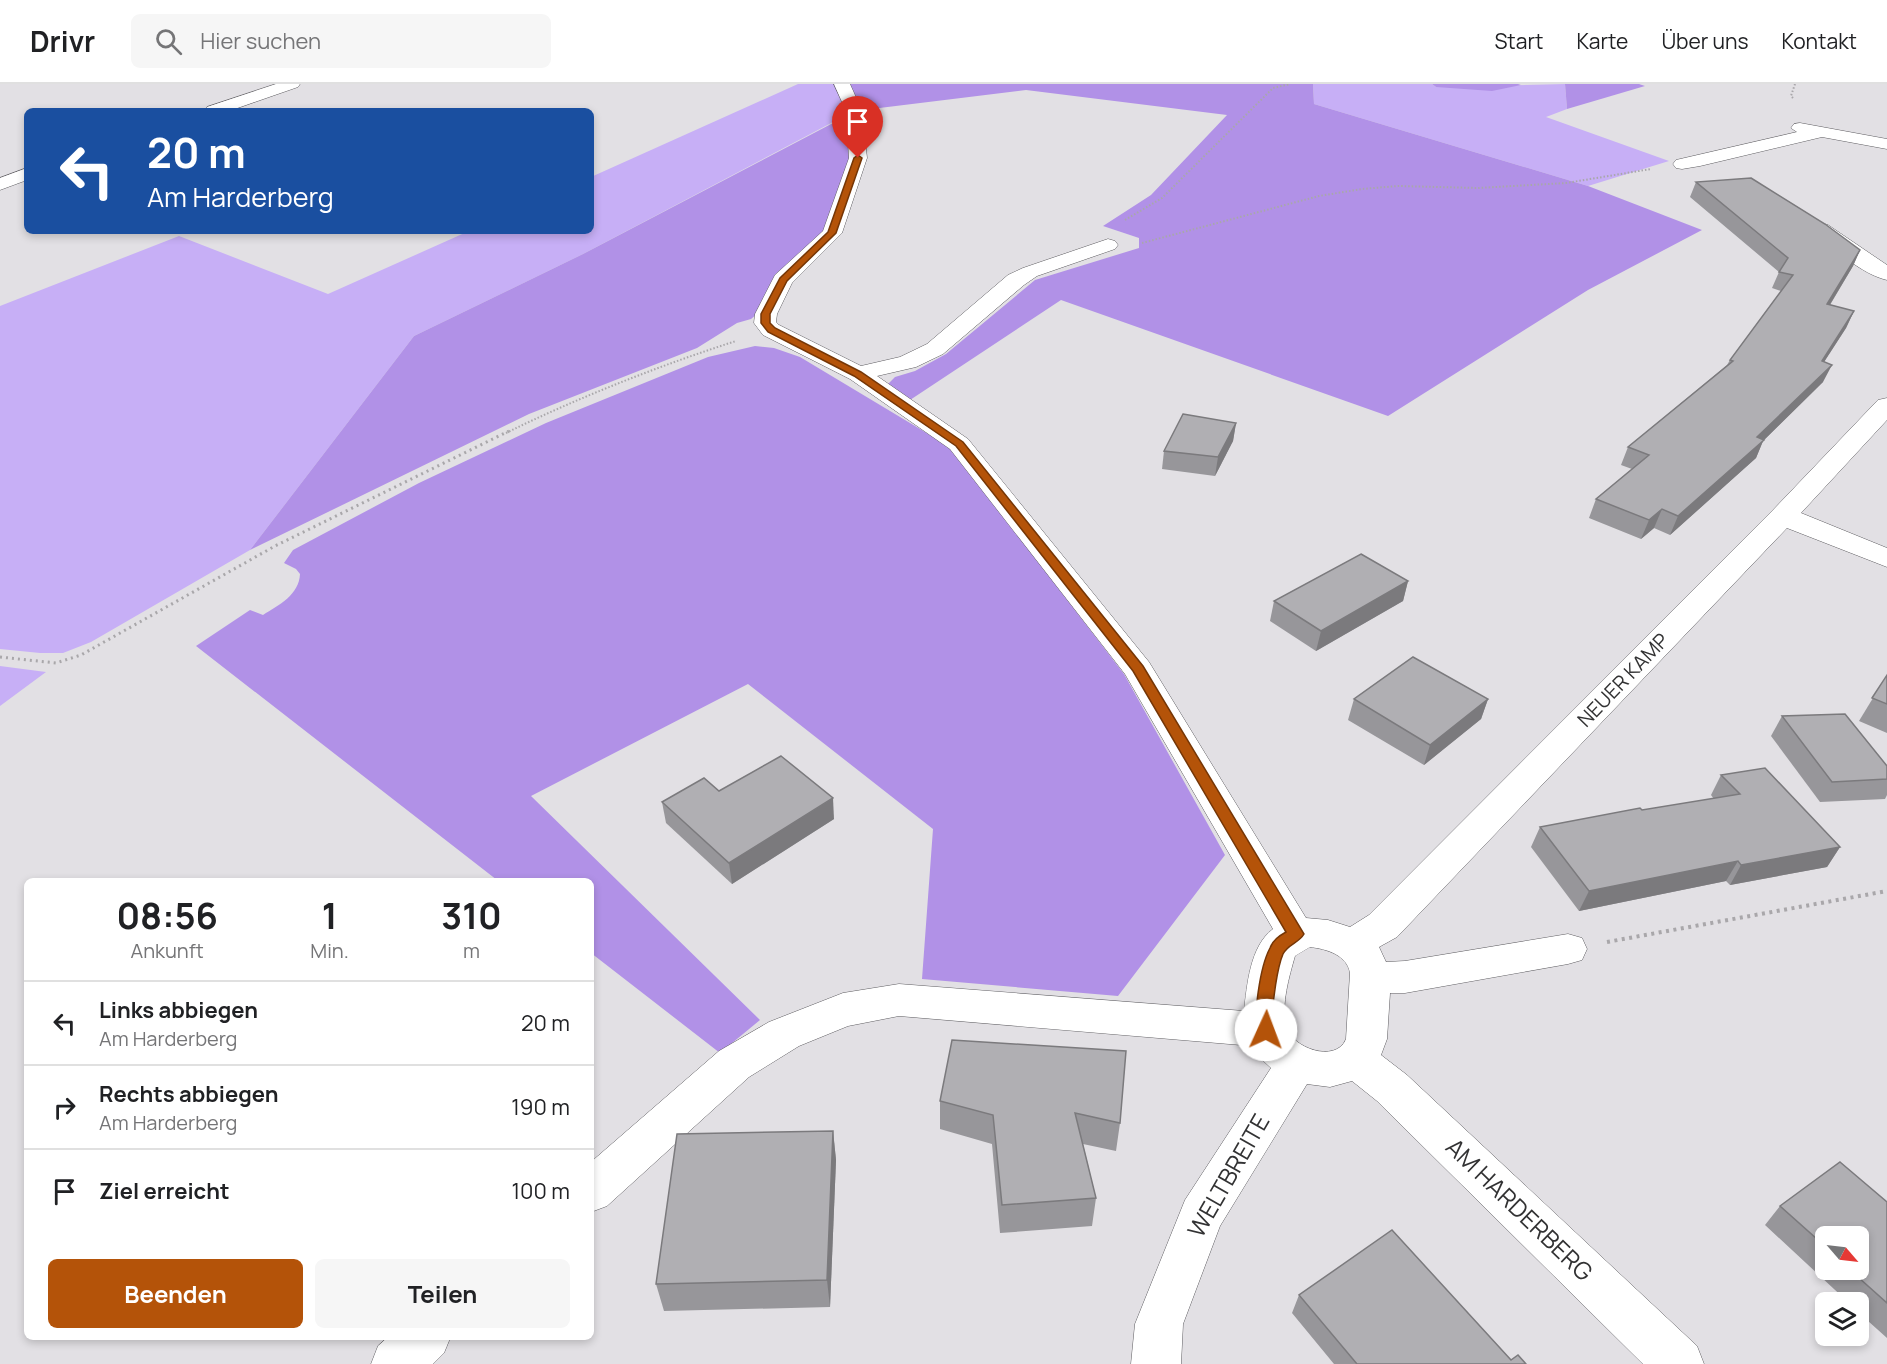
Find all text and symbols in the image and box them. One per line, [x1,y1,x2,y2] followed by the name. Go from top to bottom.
[131,14,551,68] search box
[30,22,95,60] text: Drivr
[152,25,185,58] icon: search
[200,26,321,56] text: Hier suchen
[1494,27,1543,55] text: Start
[1576,27,1628,55] text: Karte
[1661,27,1749,55] text: Über uns
[1782,27,1857,55] text: Kontakt
[832,96,883,158] pin
[841,105,874,138] icon: arrive
[147,123,246,181] text: 20 m
[48,132,126,210] icon: left
[147,178,334,215] text: Am Harderberg
[1571,627,1674,732] street label: NEUER KAMP
[116,891,218,940] text: 08:56
[322,891,337,940] text: 1
[441,891,502,940] text: 310
[131,937,204,964] text: Ankunft
[310,937,349,964] text: Min.
[463,937,480,964] text: m
[99,995,258,1025] text: Links abbiegen
[1234,998,1298,1062] position arrow
[48,1007,81,1040] icon: left
[521,1008,570,1038] text: 20 m
[99,1025,237,1052] text: Am Harderberg
[99,1079,278,1109] text: Rechts abbiegen
[48,1091,81,1124] icon: right
[511,1092,570,1122] text: 190 m
[1179,1107,1276,1243] street label: WELTBREITE
[99,1109,237,1136] text: Am Harderberg
[1439,1130,1601,1288] street label: AM HARDERBERG
[48,1175,81,1208] icon: arrive
[99,1176,230,1206] text: Ziel erreicht
[512,1176,570,1206] text: 100 m
[1815,1226,1869,1280] north arrow
[1815,1226,1869,1346] map controls
[48,1259,303,1328] button: Beenden
[315,1259,570,1328] button: Teilen
[1815,1292,1869,1346] button: layers

